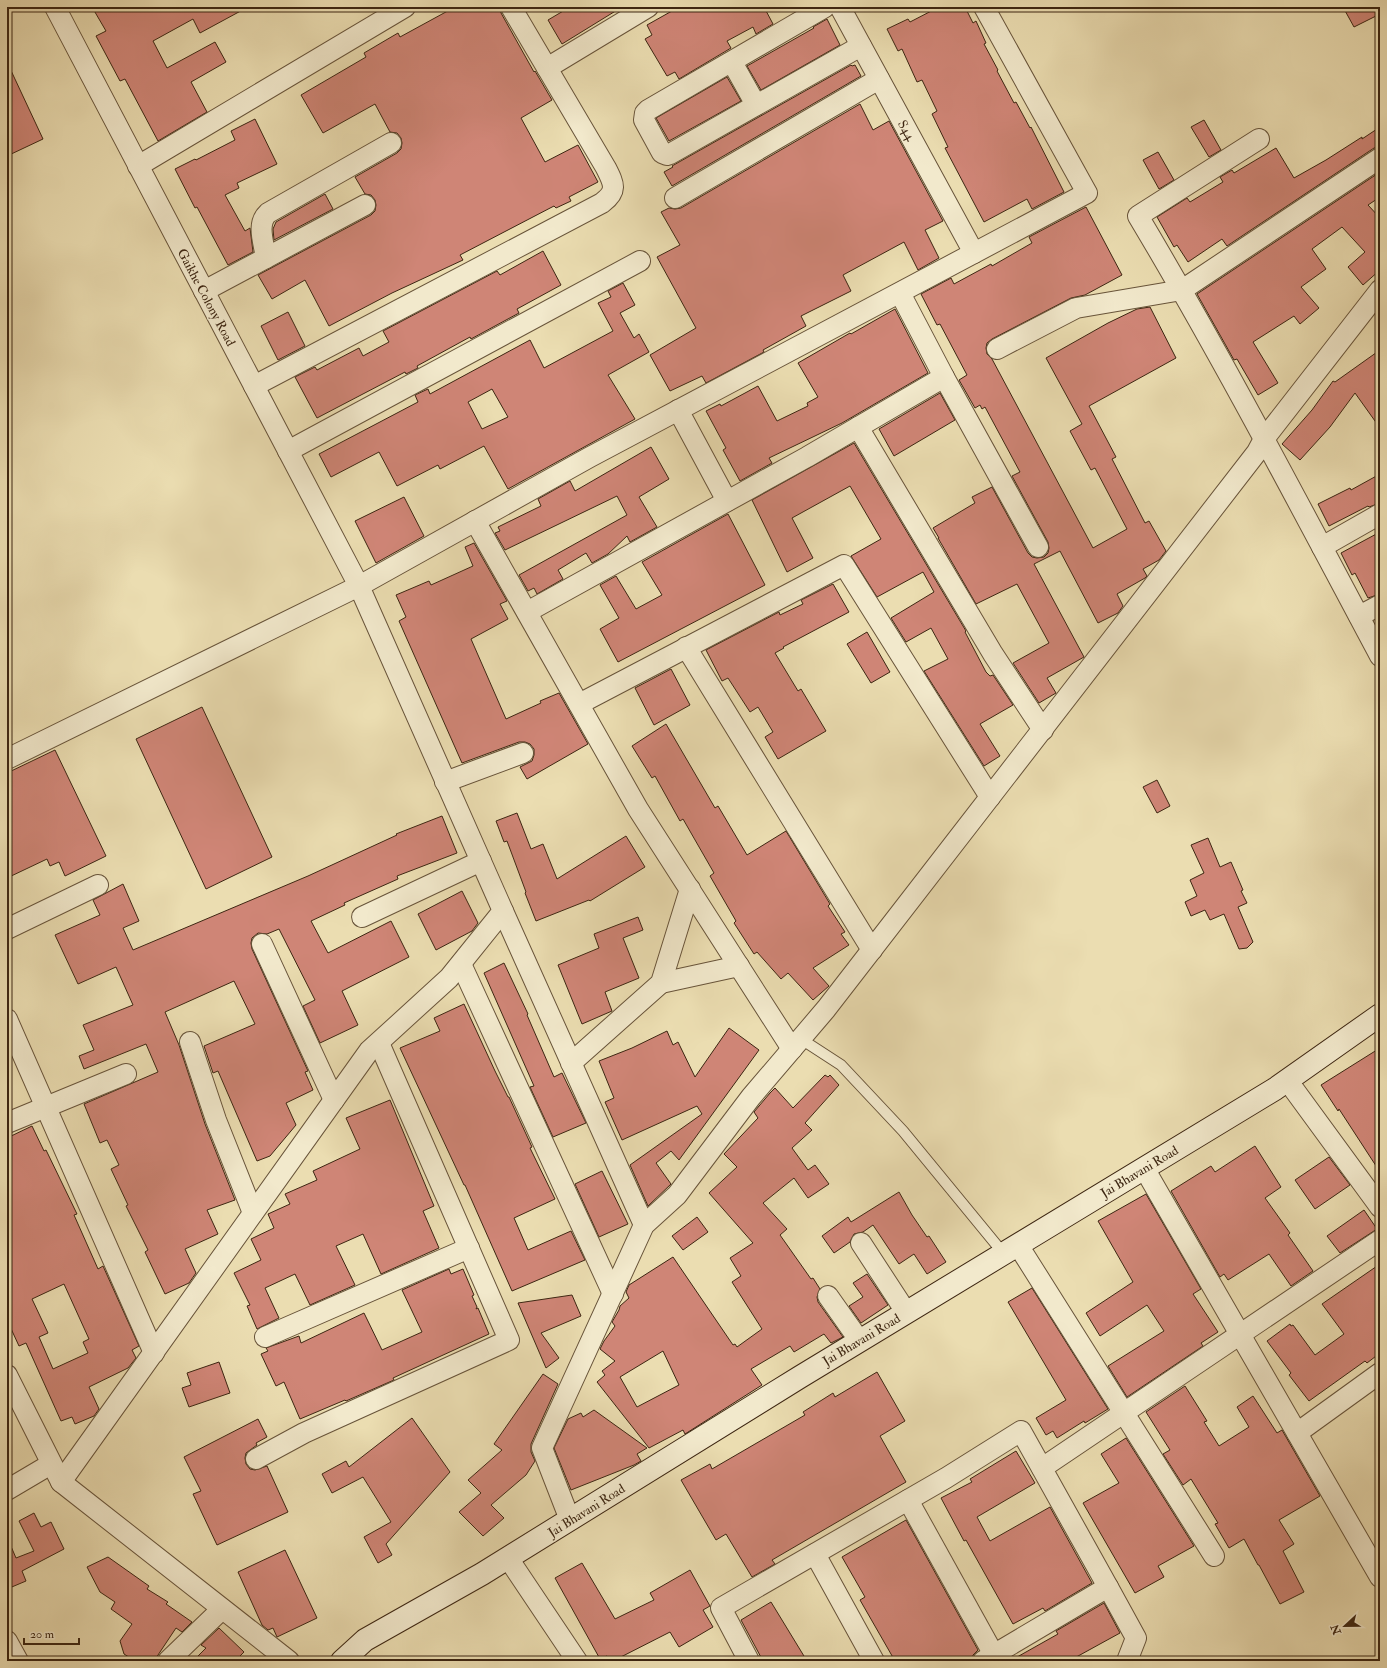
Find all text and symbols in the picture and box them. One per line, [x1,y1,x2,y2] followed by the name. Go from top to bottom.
[894,117,919,145] street label: S44
[173,246,239,350] street label: Gaikhe Colony Road
[1097,1142,1182,1202] street label: Jai Bhavani Road
[819,1310,904,1370] street label: Jai Bhavani Road
[544,1480,629,1541] street label: Jai Bhavani Road
[1325,1606,1365,1646] north arrow
[24,1620,79,1646] scale bar
[1328,1621,1344,1637] text: N
[30,1627,55,1642] text: 20 m

